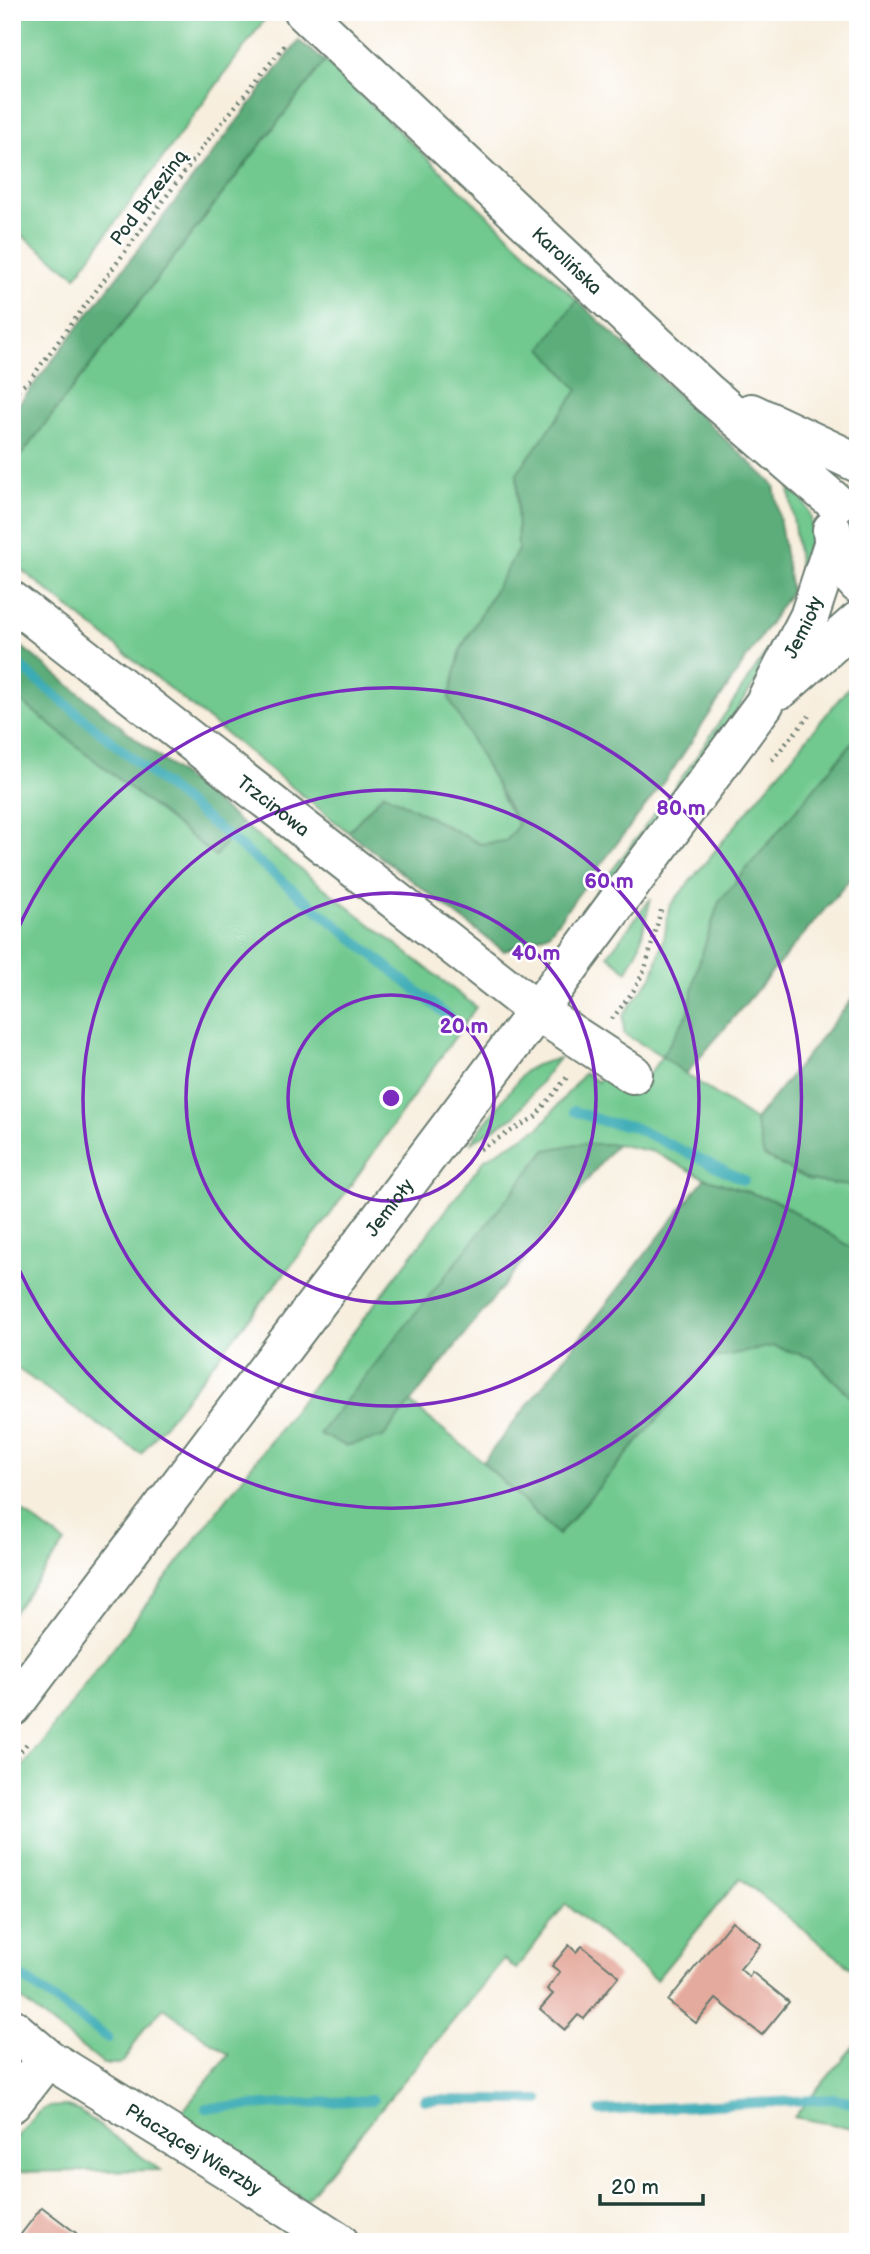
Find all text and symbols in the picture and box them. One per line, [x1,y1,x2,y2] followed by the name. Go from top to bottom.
[106,145,193,250] street label: Pod Brzeziną
[526,223,606,300] street label: Karolińska
[780,593,828,663] street label: Jemioły
[232,771,314,842] street label: Trzcinowa
[656,796,706,821] text: 80 m
[584,869,634,894] text: 60 m
[511,941,561,966] text: 40 m
[440,1014,488,1039] text: 20 m
[379,1086,403,1110] centre of rings
[361,1174,420,1242] street label: Jemioły
[121,2099,266,2202] street label: Płaczącej Wierzby
[600,2163,704,2207] scale bar
[611,2175,659,2200] text: 20 m

